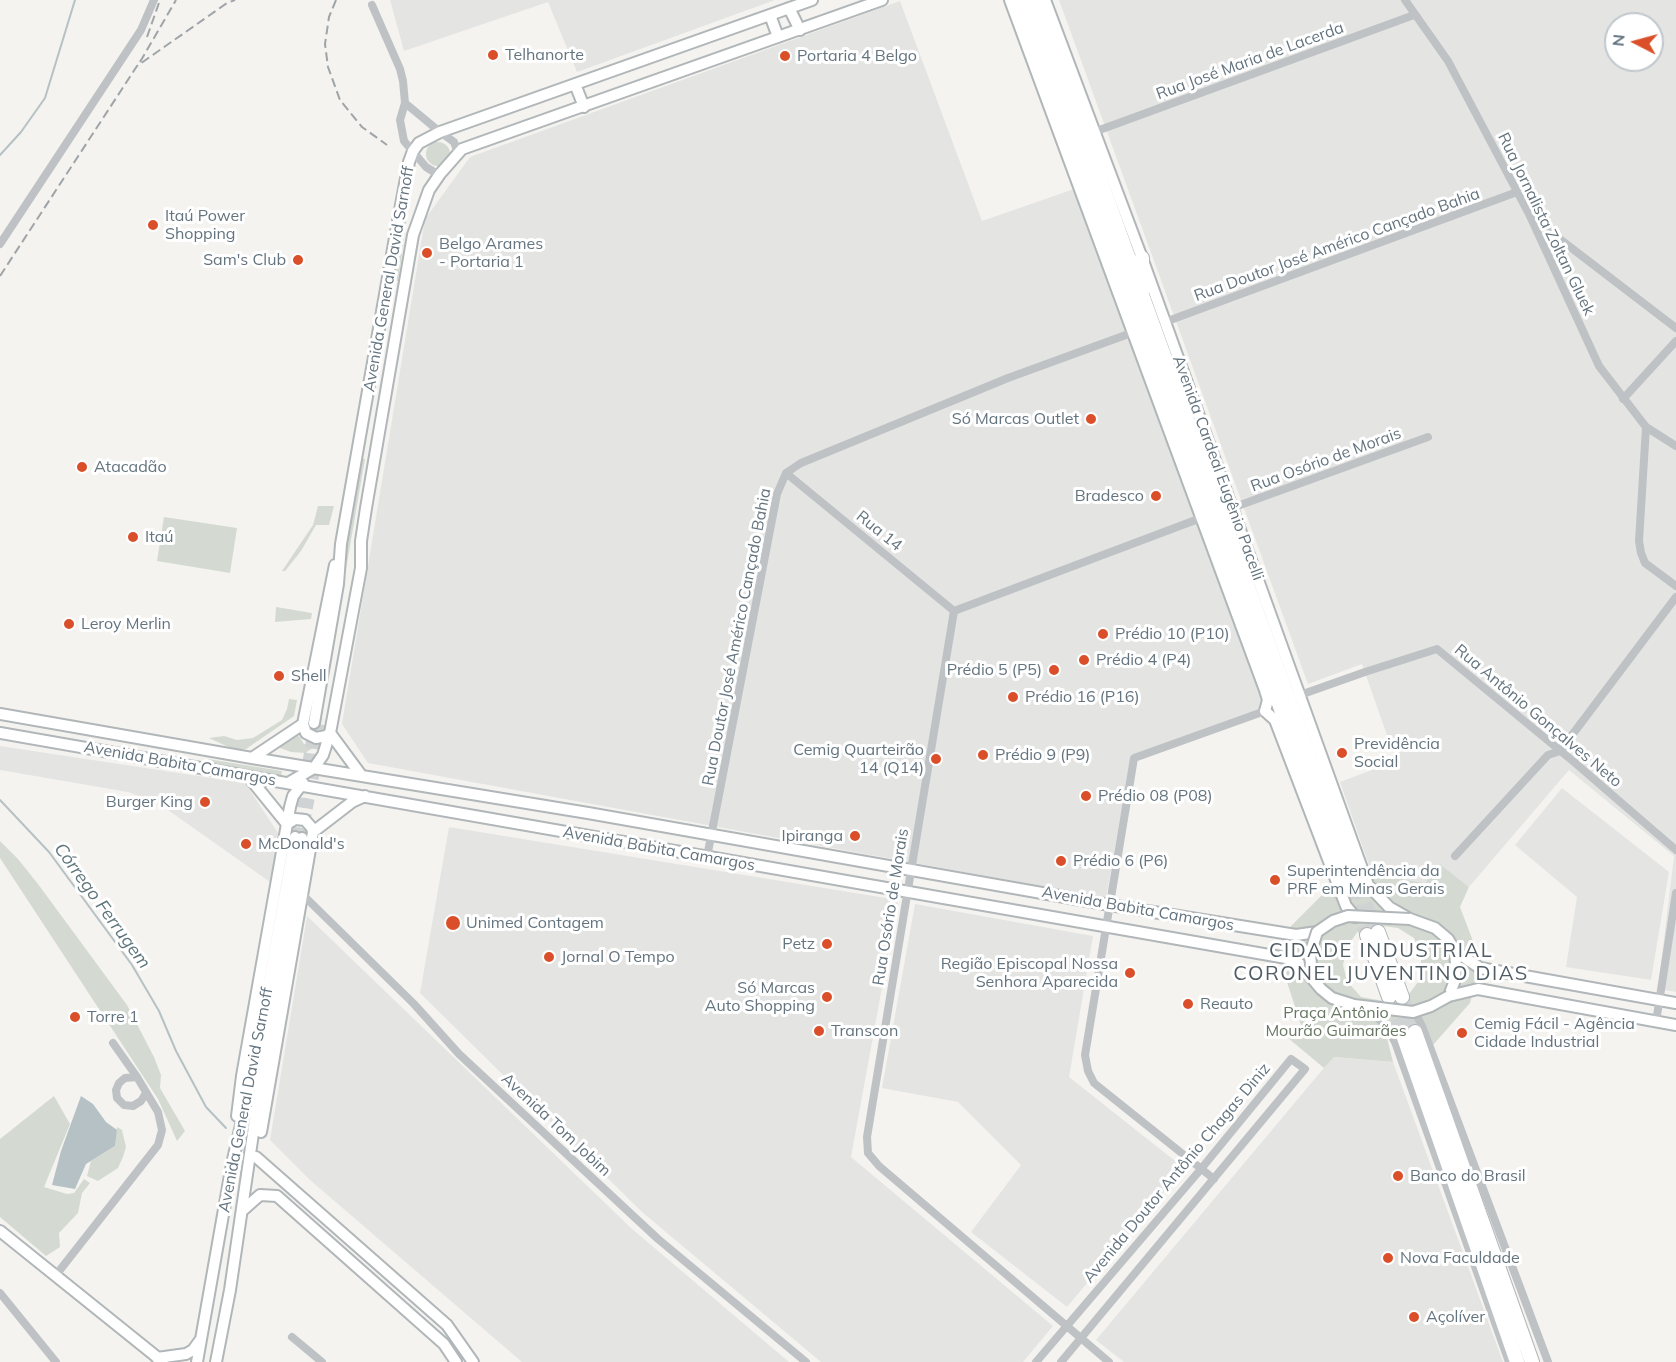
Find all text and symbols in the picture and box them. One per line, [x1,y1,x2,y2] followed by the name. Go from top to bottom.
[1604,12,1664,72] north arrow
[1154,18,1346,104] street label: Rua José Maria de Lacerda
[1608,33,1629,47] text: N
[505,45,584,65] place label: Telhanorte
[797,46,917,66] place label: Portaria 4 Belgo
[486,48,500,62] marker: Telhanorte
[778,49,792,63] marker: Portaria 4 Belgo
[1493,130,1599,318] street label: Rua Jornalista Zoltan Gluek
[360,165,418,393] street label: Avenida General David Sarnoff
[1191,184,1483,306] street label: Rua Doutor José Américo Cançado Bahia
[165,206,245,244] place label: Itaú Power Shopping
[146,218,160,232] marker: Itaú Power Shopping
[439,234,543,272] place label: Belgo Arames - Portaria 1
[420,246,434,260] marker: Belgo Arames - Portaria 1
[203,250,286,270] place label: Sam's Club
[291,253,305,267] marker: Sam's Club
[1168,353,1268,583] street label: Avenida Cardeal Eugênio Pacelli
[952,409,1079,429] place label: Só Marcas Outlet
[1084,412,1098,426] marker: Só Marcas Outlet
[1248,424,1404,496] street label: Rua Osório de Morais
[94,457,167,477] place label: Atacadão
[75,460,89,474] marker: Atacadão
[1075,486,1144,506] place label: Bradesco
[699,487,775,787] street label: Rua Doutor José Américo Cançado Bahia
[1149,489,1163,503] marker: Bradesco
[852,507,906,555] street label: Rua 14
[145,527,174,547] place label: Itaú
[126,530,140,544] marker: Itaú
[81,614,171,634] place label: Leroy Merlin
[62,617,76,631] marker: Leroy Merlin
[1115,624,1230,644] place label: Prédio 10 (P10)
[1096,627,1110,641] marker: Prédio 10 (P10)
[1450,640,1626,792] street label: Rua Antônio Gonçalves Neto
[1096,650,1191,670] place label: Prédio 4 (P4)
[1077,653,1091,667] marker: Prédio 4 (P4)
[947,660,1042,680] place label: Prédio 5 (P5)
[1047,663,1061,677] marker: Prédio 5 (P5)
[291,666,327,686] place label: Shell
[272,669,286,683] marker: Shell
[1025,687,1140,707] place label: Prédio 16 (P16)
[1006,690,1020,704] marker: Prédio 16 (P16)
[1354,734,1440,772] place label: Previdência Social
[83,738,277,790] street label: Avenida Babita Camargos
[793,740,924,778] place label: Cemig Quarteirão 14 (Q14)
[995,745,1090,765] place label: Prédio 9 (P9)
[1335,746,1349,760] marker: Previdência Social
[976,748,990,762] marker: Prédio 9 (P9)
[929,752,943,766] marker: Cemig Quarteirão 14 (Q14)
[1098,786,1213,806] place label: Prédio 08 (P08)
[1079,789,1093,803] marker: Prédio 08 (P08)
[106,792,193,812] place label: Burger King
[198,795,212,809] marker: Burger King
[562,823,756,875] street label: Avenida Babita Camargos
[781,826,843,846] place label: Ipiranga
[869,827,913,987] street label: Rua Osório de Morais
[848,829,862,843] marker: Ipiranga
[258,834,345,854] place label: McDonald's
[239,837,253,851] marker: McDonald's
[49,839,155,973] water label: Córrego Ferrugem
[1073,851,1168,871] place label: Prédio 6 (P6)
[1054,854,1068,868] marker: Prédio 6 (P6)
[1287,861,1445,899] place label: Superintendência da PRF em Minas Gerais
[1268,873,1282,887] marker: Superintendência da PRF em Minas Gerais
[1041,883,1235,935] street label: Avenida Babita Camargos
[466,913,604,933] place label: Unimed Contagem
[444,914,462,932] marker: Unimed Contagem
[782,934,815,954] place label: Petz
[820,937,834,951] marker: Petz
[1233,939,1529,986] district label: CIDADE INDUSTRIAL CORONEL JUVENTINO DIAS
[561,947,675,967] place label: Jornal O Tempo
[542,950,556,964] marker: Jornal O Tempo
[941,954,1118,992] place label: Região Episcopal Nossa Senhora Aparecida
[1123,966,1137,980] marker: Região Episcopal Nossa Senhora Aparecida
[705,978,815,1016] place label: Só Marcas Auto Shopping
[215,986,277,1214] street label: Avenida General David Sarnoff
[820,990,834,1004] marker: Só Marcas Auto Shopping
[1200,994,1253,1014] place label: Reauto
[1181,997,1195,1011] marker: Reauto
[1265,1003,1407,1041] park label: Praça Antônio Mourão Guimarães
[87,1007,139,1027] place label: Torre 1
[68,1010,82,1024] marker: Torre 1
[1474,1014,1635,1052] place label: Cemig Fácil - Agência Cidade Industrial
[831,1021,898,1041] place label: Transcon
[812,1024,826,1038] marker: Transcon
[1455,1026,1469,1040] marker: Cemig Fácil - Agência Cidade Industrial
[1079,1059,1275,1287] street label: Avenida Doutor Antônio Chagas Diniz
[497,1069,615,1181] street label: Avenida Tom Jobim
[1410,1166,1526,1186] place label: Banco do Brasil
[1391,1169,1405,1183] marker: Banco do Brasil
[1400,1248,1520,1268] place label: Nova Faculdade
[1381,1251,1395,1265] marker: Nova Faculdade
[1426,1307,1485,1327] place label: Açolíver
[1407,1310,1421,1324] marker: Açolíver

